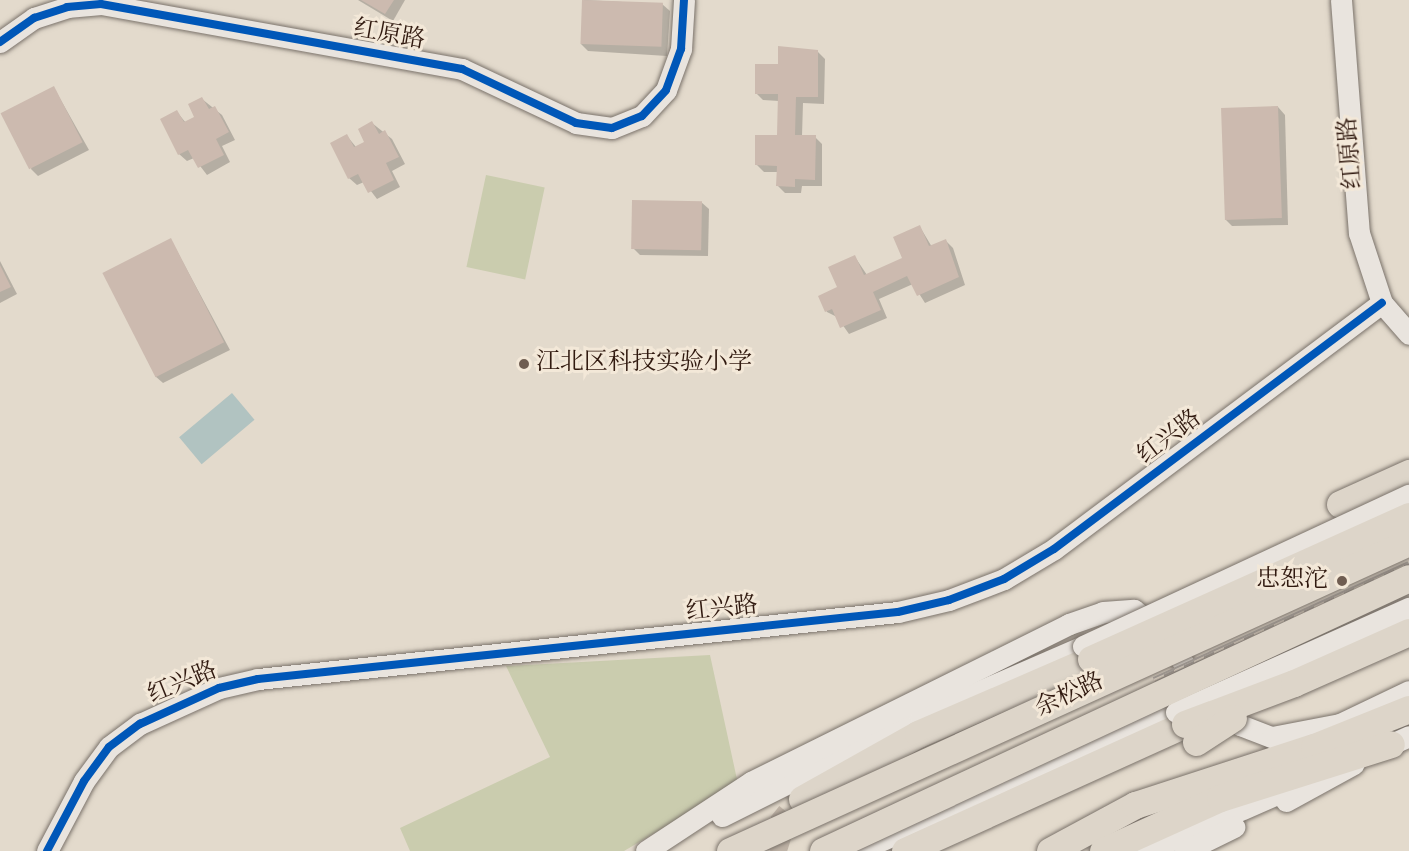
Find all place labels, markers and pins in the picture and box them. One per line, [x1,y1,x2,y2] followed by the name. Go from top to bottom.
[536,350,752,378] place label: 江北区科技实验小学
[517,357,531,371] marker: 江北区科技实验小学
[1256,567,1328,595] place label: 忠恕沱
[1333,572,1351,590] marker: 忠恕沱

